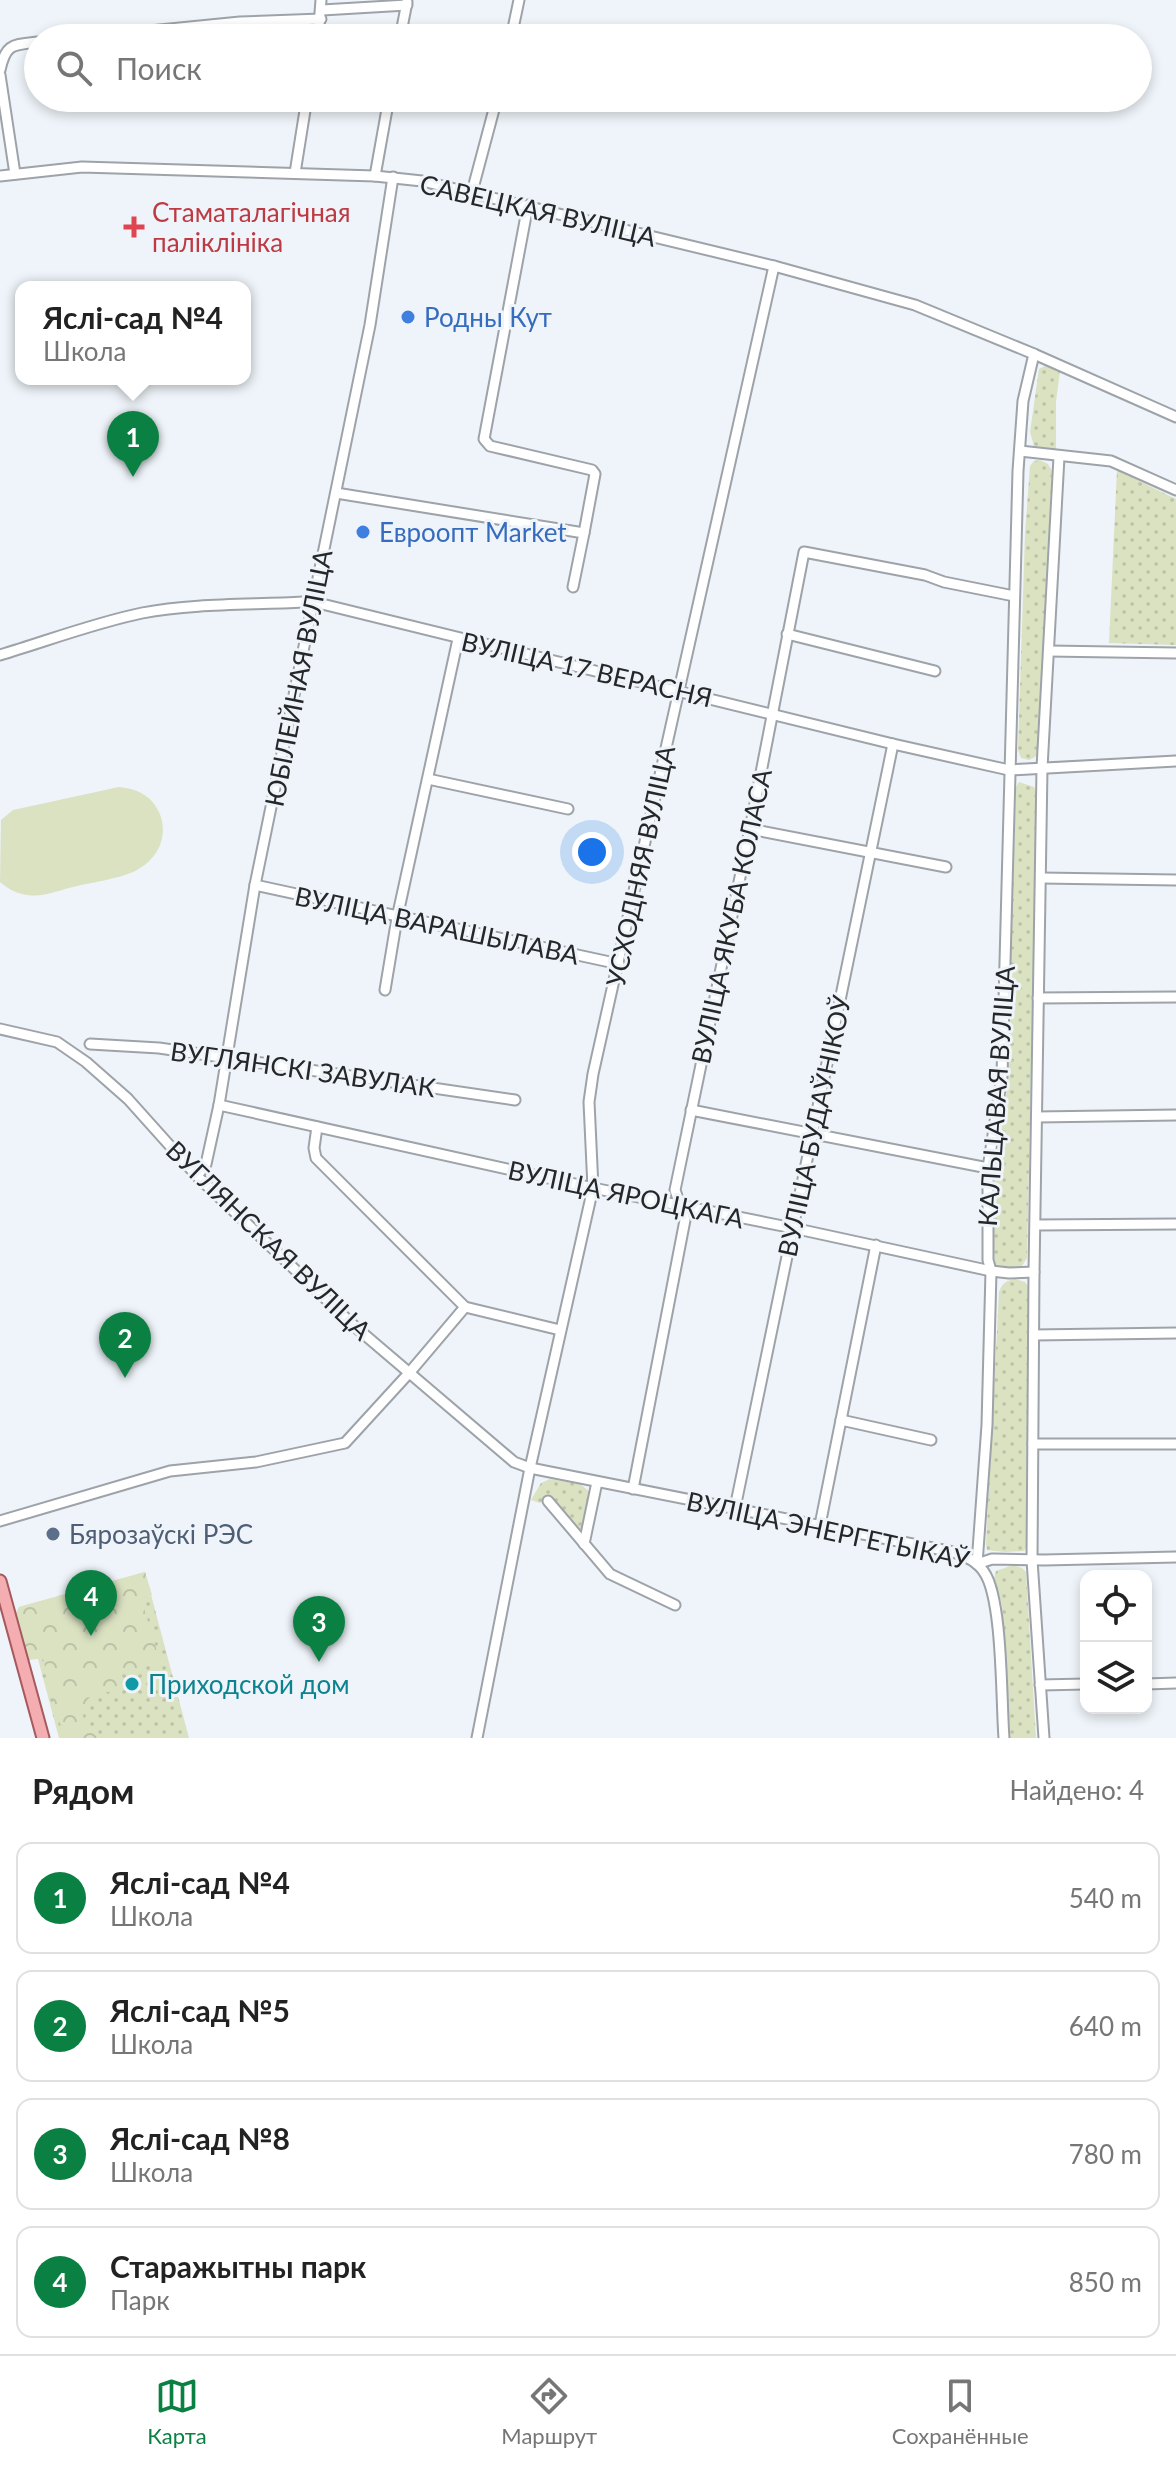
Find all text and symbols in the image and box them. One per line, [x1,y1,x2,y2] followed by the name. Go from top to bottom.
[24,24,1152,112] search box
[52,46,96,90] icon: search
[116,50,202,86] text: Поиск
[417,167,660,253] street label: САВЕЦКАЯ ВУЛІЦА
[152,196,351,258] place label: Стаматалагічная паліклініка
[123,216,145,238] marker: Стаматалагічная паліклініка
[15,281,251,385] popup
[43,299,223,335] text: Яслі-сад №4
[424,301,552,333] place label: Родны Кут
[399,308,417,326] marker: Родны Кут
[43,335,126,367] text: Школа
[107,411,159,477] pin: 1
[379,516,567,548] place label: Евроопт Market
[354,523,372,541] marker: Евроопт Market
[257,546,339,809] street label: ЮБІЛЕЙНАЯ ВУЛІЦА
[458,625,716,713] street label: ВУЛІЦА 17 ВЕРАСНЯ
[599,742,681,990] street label: УСХОДНЯЯ ВУЛІЦА
[684,765,778,1066] street label: ВУЛІЦА ЯКУБА КОЛАСА
[572,832,612,872] your location
[292,879,583,971] street label: ВУЛІЦА ВАРАШЫЛАВА
[971,964,1021,1227] street label: КАЛЬЦАВАЯ ВУЛІЦА
[771,992,857,1259] street label: ВУЛІЦА БУДАЎНІКОЎ
[168,1035,438,1104] street label: ВУГЛЯНСКІ ЗАВУЛАК
[160,1134,378,1346] street label: ВУГЛЯНСКАЯ ВУЛІЦА
[505,1153,747,1235] street label: ВУЛІЦА ЯРОЦКАГА
[99,1312,151,1378] pin: 2
[684,1484,973,1576] street label: ВУЛІЦА ЭНЕРГЕТЫКАЎ
[69,1518,253,1550] place label: Бярозаўскі РЭС
[44,1525,62,1543] marker: Бярозаўскі РЭС
[65,1570,117,1636] pin: 4
[1080,1570,1152,1714] map controls
[1080,1570,1152,1642] button: locate
[293,1596,345,1662] pin: 3
[1080,1642,1152,1714] button: layers
[148,1668,350,1700] place label: Приходской дом
[123,1675,141,1693] marker: Приходской дом
[32,1770,134,1811] text: Рядом
[1009,1774,1144,1806] text: Найдено: 4
[110,1864,290,1900] text: Яслі-сад №4
[52,1882,68,1914] text: 1
[1069,1882,1142,1914] text: 540 m
[110,1900,193,1932] text: Школа
[110,1992,290,2028] text: Яслі-сад №5
[52,2010,68,2042] text: 2
[1069,2010,1142,2042] text: 640 m
[110,2028,193,2060] text: Школа
[110,2120,290,2156] text: Яслі-сад №8
[52,2138,68,2170] text: 3
[1069,2138,1142,2170] text: 780 m
[110,2156,193,2188] text: Школа
[110,2248,366,2284] text: Старажытны парк
[52,2266,68,2298] text: 4
[1069,2266,1142,2298] text: 850 m
[110,2284,170,2316] text: Парк
[147,2374,207,2449] tab: Карта
[501,2374,597,2449] tab: Маршрут
[892,2374,1029,2449] tab: Сохранённые

